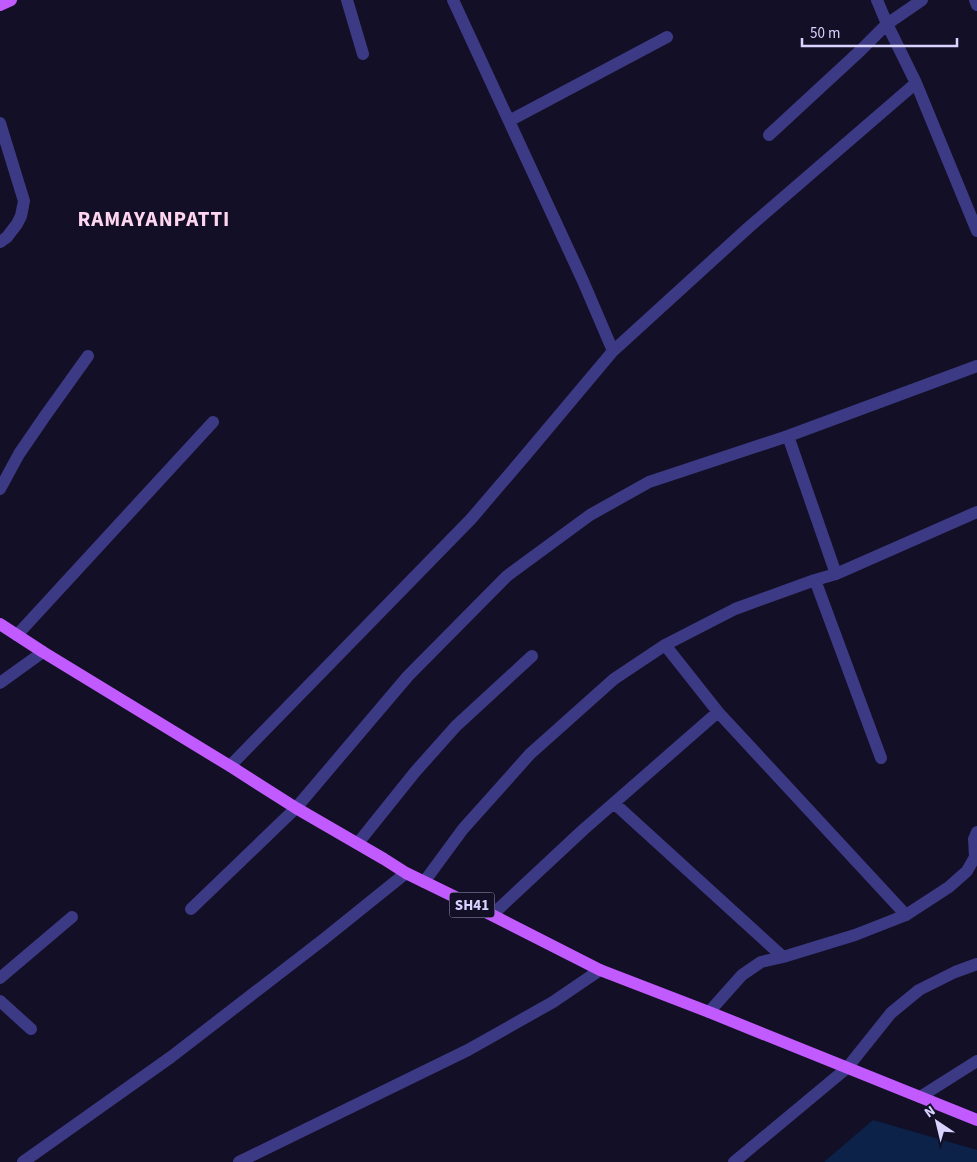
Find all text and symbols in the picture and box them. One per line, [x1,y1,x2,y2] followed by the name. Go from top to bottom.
[802,15,957,47] scale bar
[810,23,840,44] text: 50 m
[78,204,230,234] district label: RAMAYANPATTI
[450,892,494,918] road number: SH41
[912,1097,962,1147] north arrow
[921,1101,940,1123] text: N

